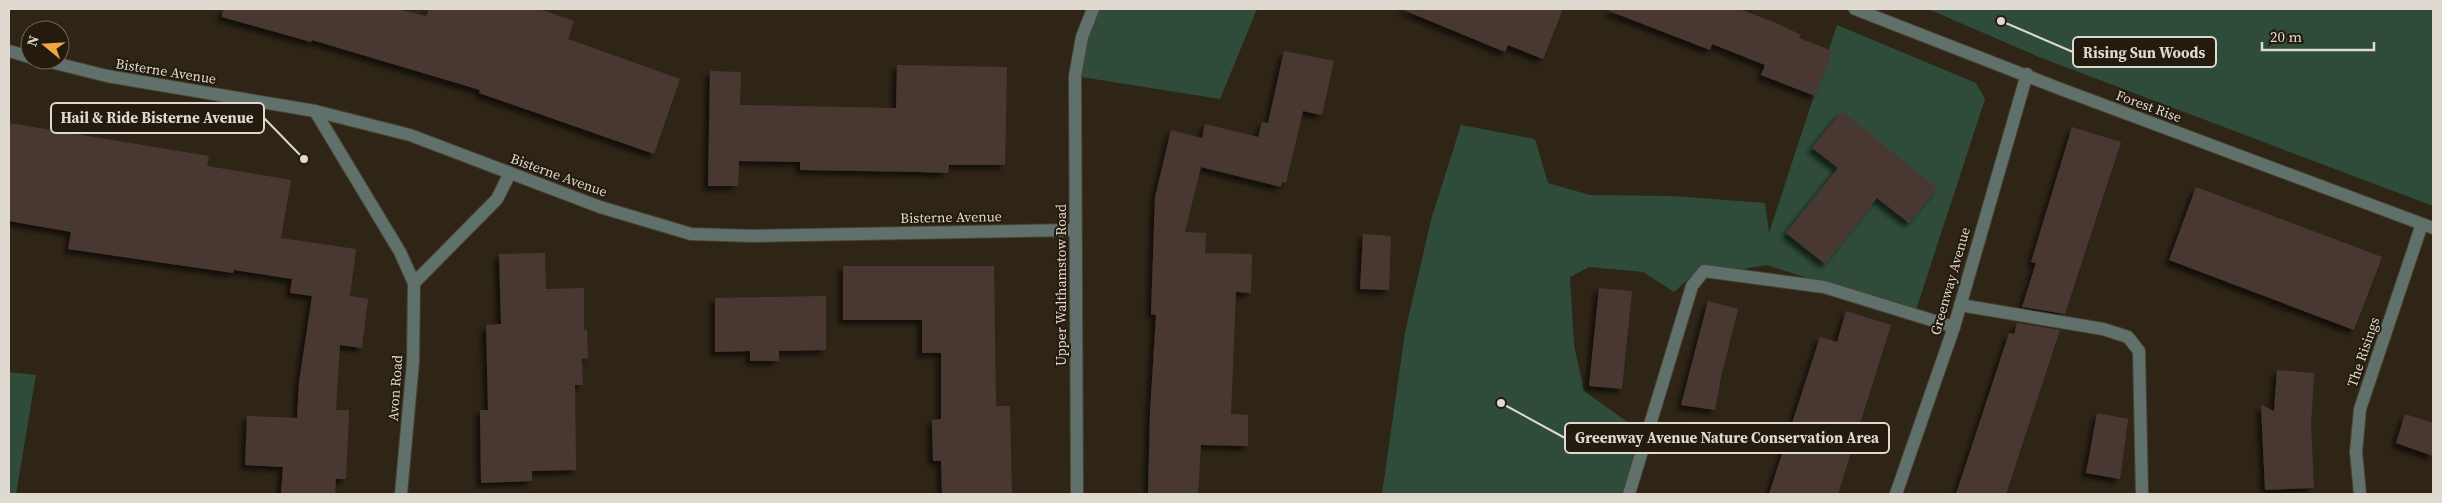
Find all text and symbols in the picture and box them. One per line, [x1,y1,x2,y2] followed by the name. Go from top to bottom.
[20,20,70,70] north arrow
[2262,20,2374,52] scale bar
[2270,26,2302,47] text: 20 m
[22,33,44,49] text: N
[2073,37,2216,67] callout: Rising Sun Woods
[2083,42,2205,63] text: Rising Sun Woods
[114,53,218,89] street label: Bisterne Avenue
[2113,85,2185,127] street label: Forest Rise
[51,103,264,133] callout: Hail & Ride Bisterne Avenue
[60,107,254,128] text: Hail & Ride Bisterne Avenue
[508,148,610,202] street label: Bisterne Avenue
[1051,204,1071,366] street label: Upper Walthamstow Road
[900,206,1002,228] street label: Bisterne Avenue
[1925,225,1975,337] street label: Greenway Avenue
[2342,314,2384,390] street label: The Risings
[383,354,407,422] street label: Avon Road
[1565,423,1889,453] callout: Greenway Avenue Nature Conservation Area
[1575,427,1880,448] text: Greenway Avenue Nature Conservation Area

